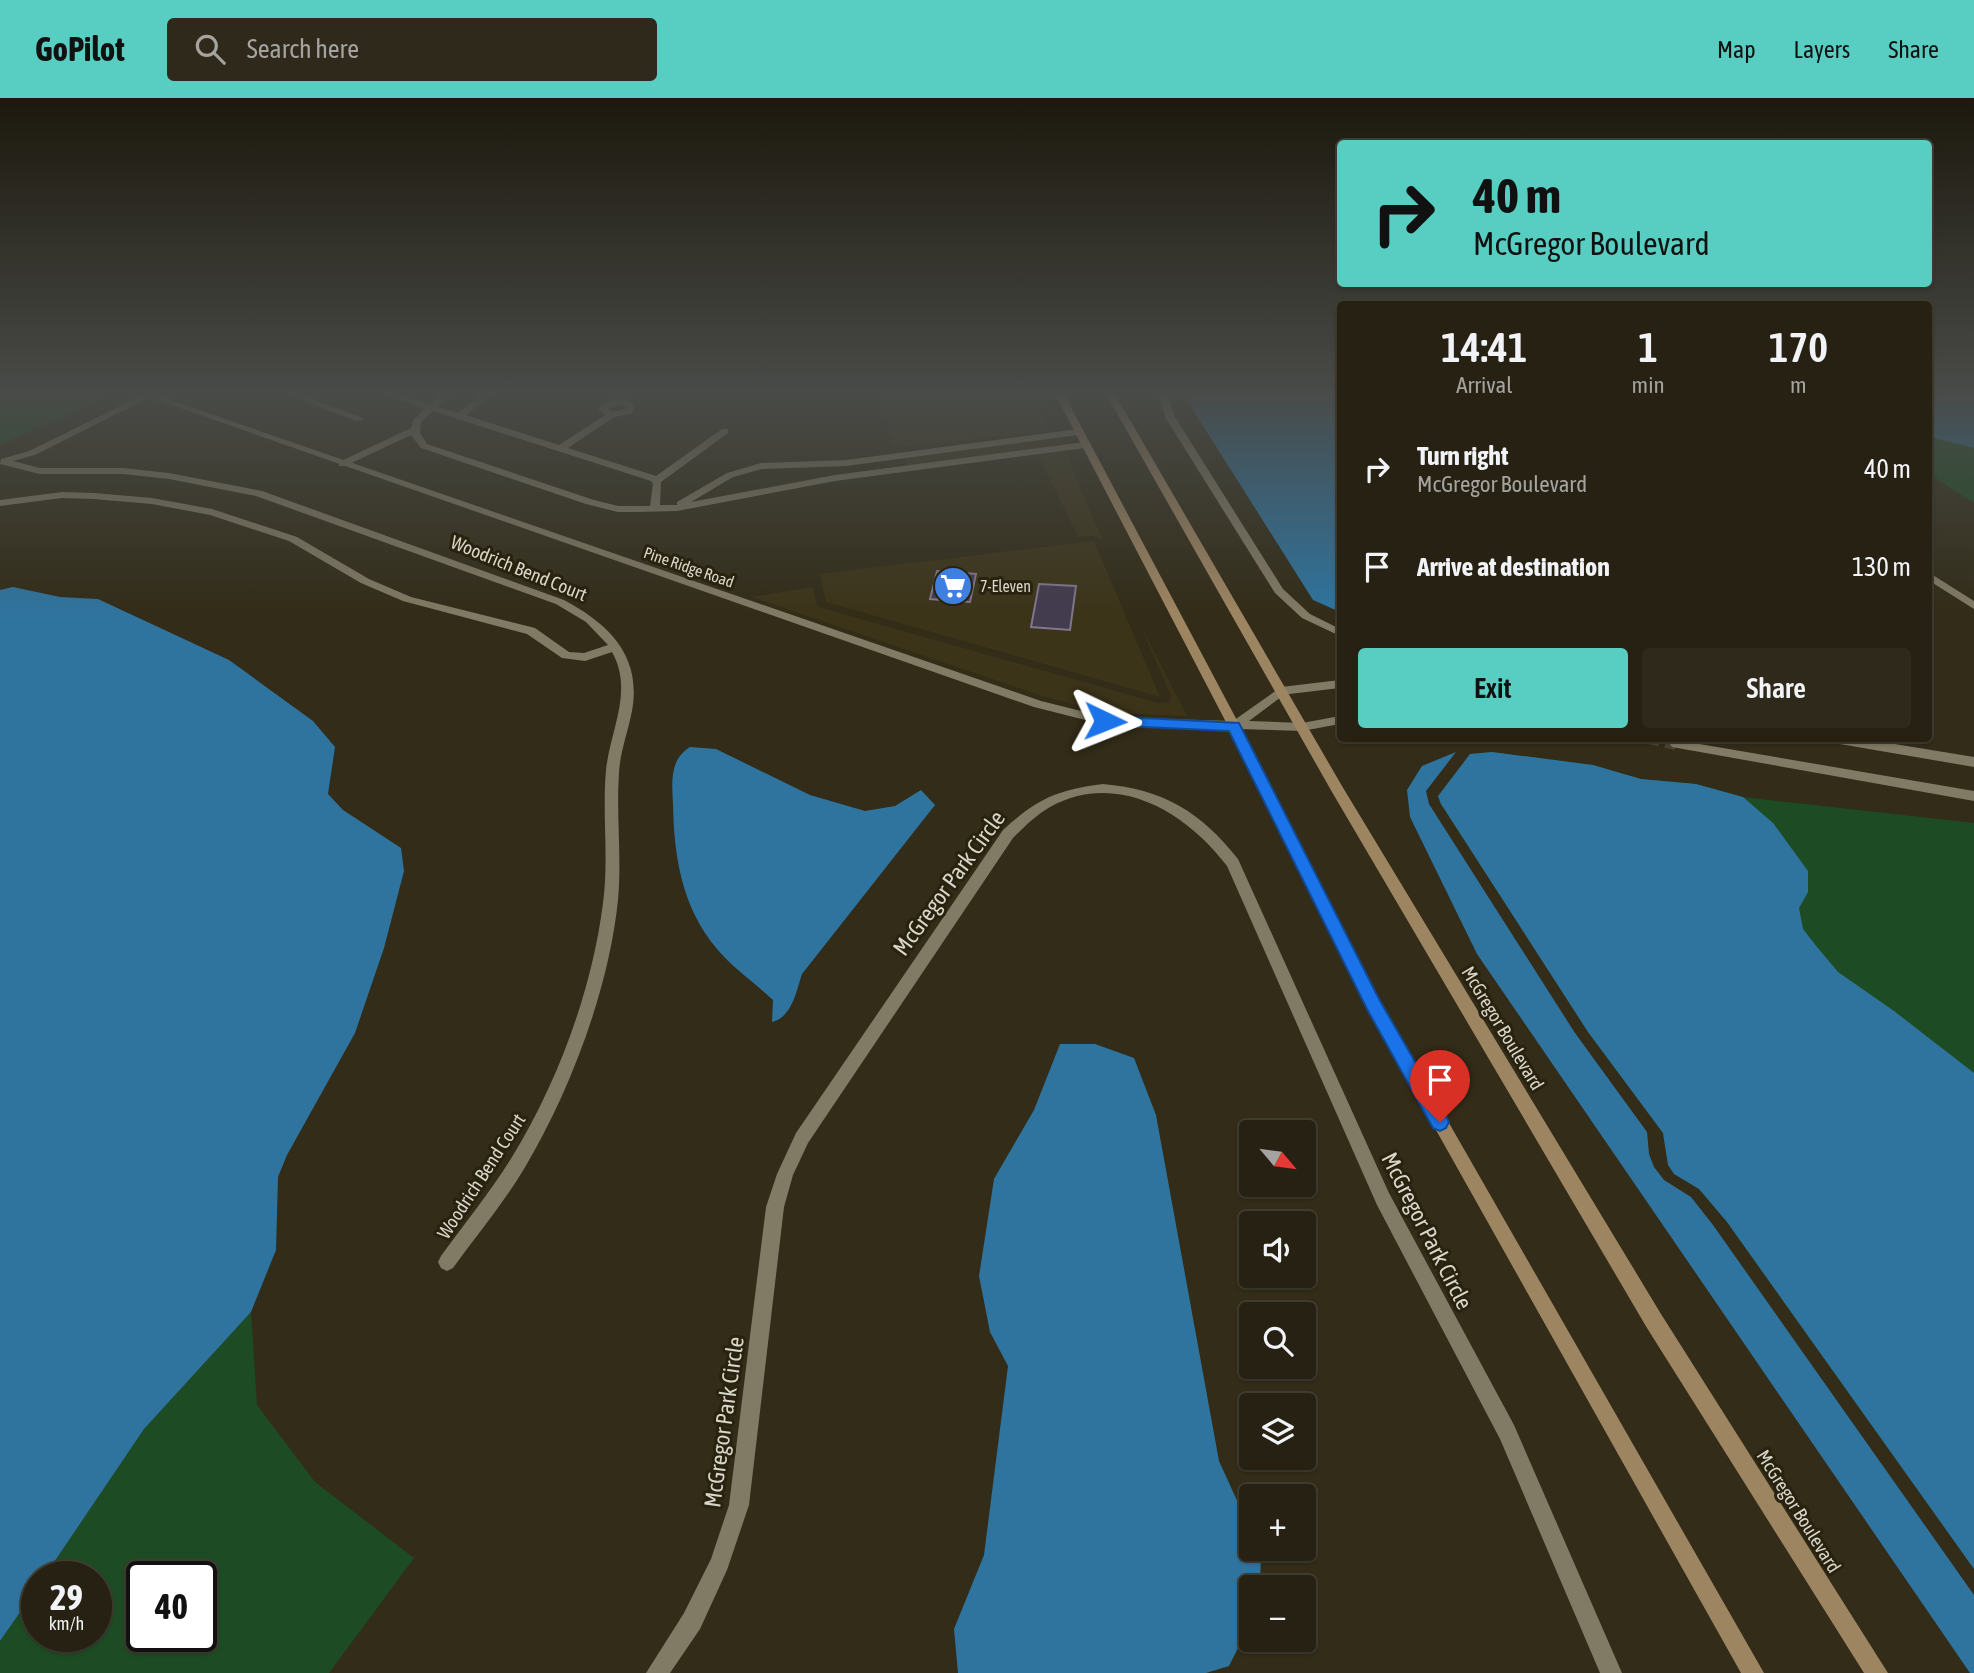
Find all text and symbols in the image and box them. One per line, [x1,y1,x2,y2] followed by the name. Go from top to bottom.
[167,18,657,81] search box
[35,30,125,68] text: GoPilot
[191,30,229,68] icon: search
[247,34,359,64] text: Search here
[1717,36,1756,63] text: Map
[1794,36,1850,63] text: Layers
[1888,36,1939,63] text: Share
[1473,167,1561,223] text: 40 m
[1358,168,1449,259] icon: right
[1473,225,1710,262] text: McGregor Boulevard
[1441,323,1528,371] text: 14:41
[1638,323,1658,371] text: 1
[1769,323,1828,371] text: 170
[1456,372,1512,398] text: Arrival
[1632,372,1665,398] text: min
[1790,372,1807,398] text: m
[1417,441,1508,471] text: Turn right
[1358,450,1396,488] icon: right
[1864,454,1911,484] text: 40 m
[1417,471,1587,497] text: McGregor Boulevard
[448,531,590,605] street label: Woodrich Bend Court
[641,543,736,592] street label: Pine Ridge Road
[1358,548,1396,586] icon: arrive
[1417,552,1610,582] text: Arrive at destination
[1852,552,1911,582] text: 130 m
[932,565,974,607] supermarket icon: 7-Eleven
[980,577,1031,595] place label: 7-Eleven
[1358,648,1628,728] button: Exit
[1642,648,1911,728] button: Share
[1068,684,1142,758] position arrow
[888,806,1010,960] street label: McGregor Park Circle
[1457,962,1549,1094] street label: McGregor Boulevard
[1410,1050,1470,1122] pin
[1421,1061,1459,1099] icon: arrive
[432,1109,530,1243] street label: Woodrich Bend Court
[1239,1120,1316,1197] north arrow
[1239,1120,1316,1652] map controls
[1376,1148,1478,1314] street label: McGregor Park Circle
[1239,1211,1316,1288] button: sound
[1239,1302,1316,1379] button: search
[699,1335,749,1509] street label: McGregor Park Circle
[1239,1393,1316,1470] button: layers
[1752,1446,1846,1576] street label: McGregor Boulevard
[1239,1484,1316,1561] button: +
[126,1561,217,1652] speed limit sign: 40
[1239,1575,1316,1652] button: −
[50,1577,83,1617] text: 29
[49,1613,84,1634] text: km/h

